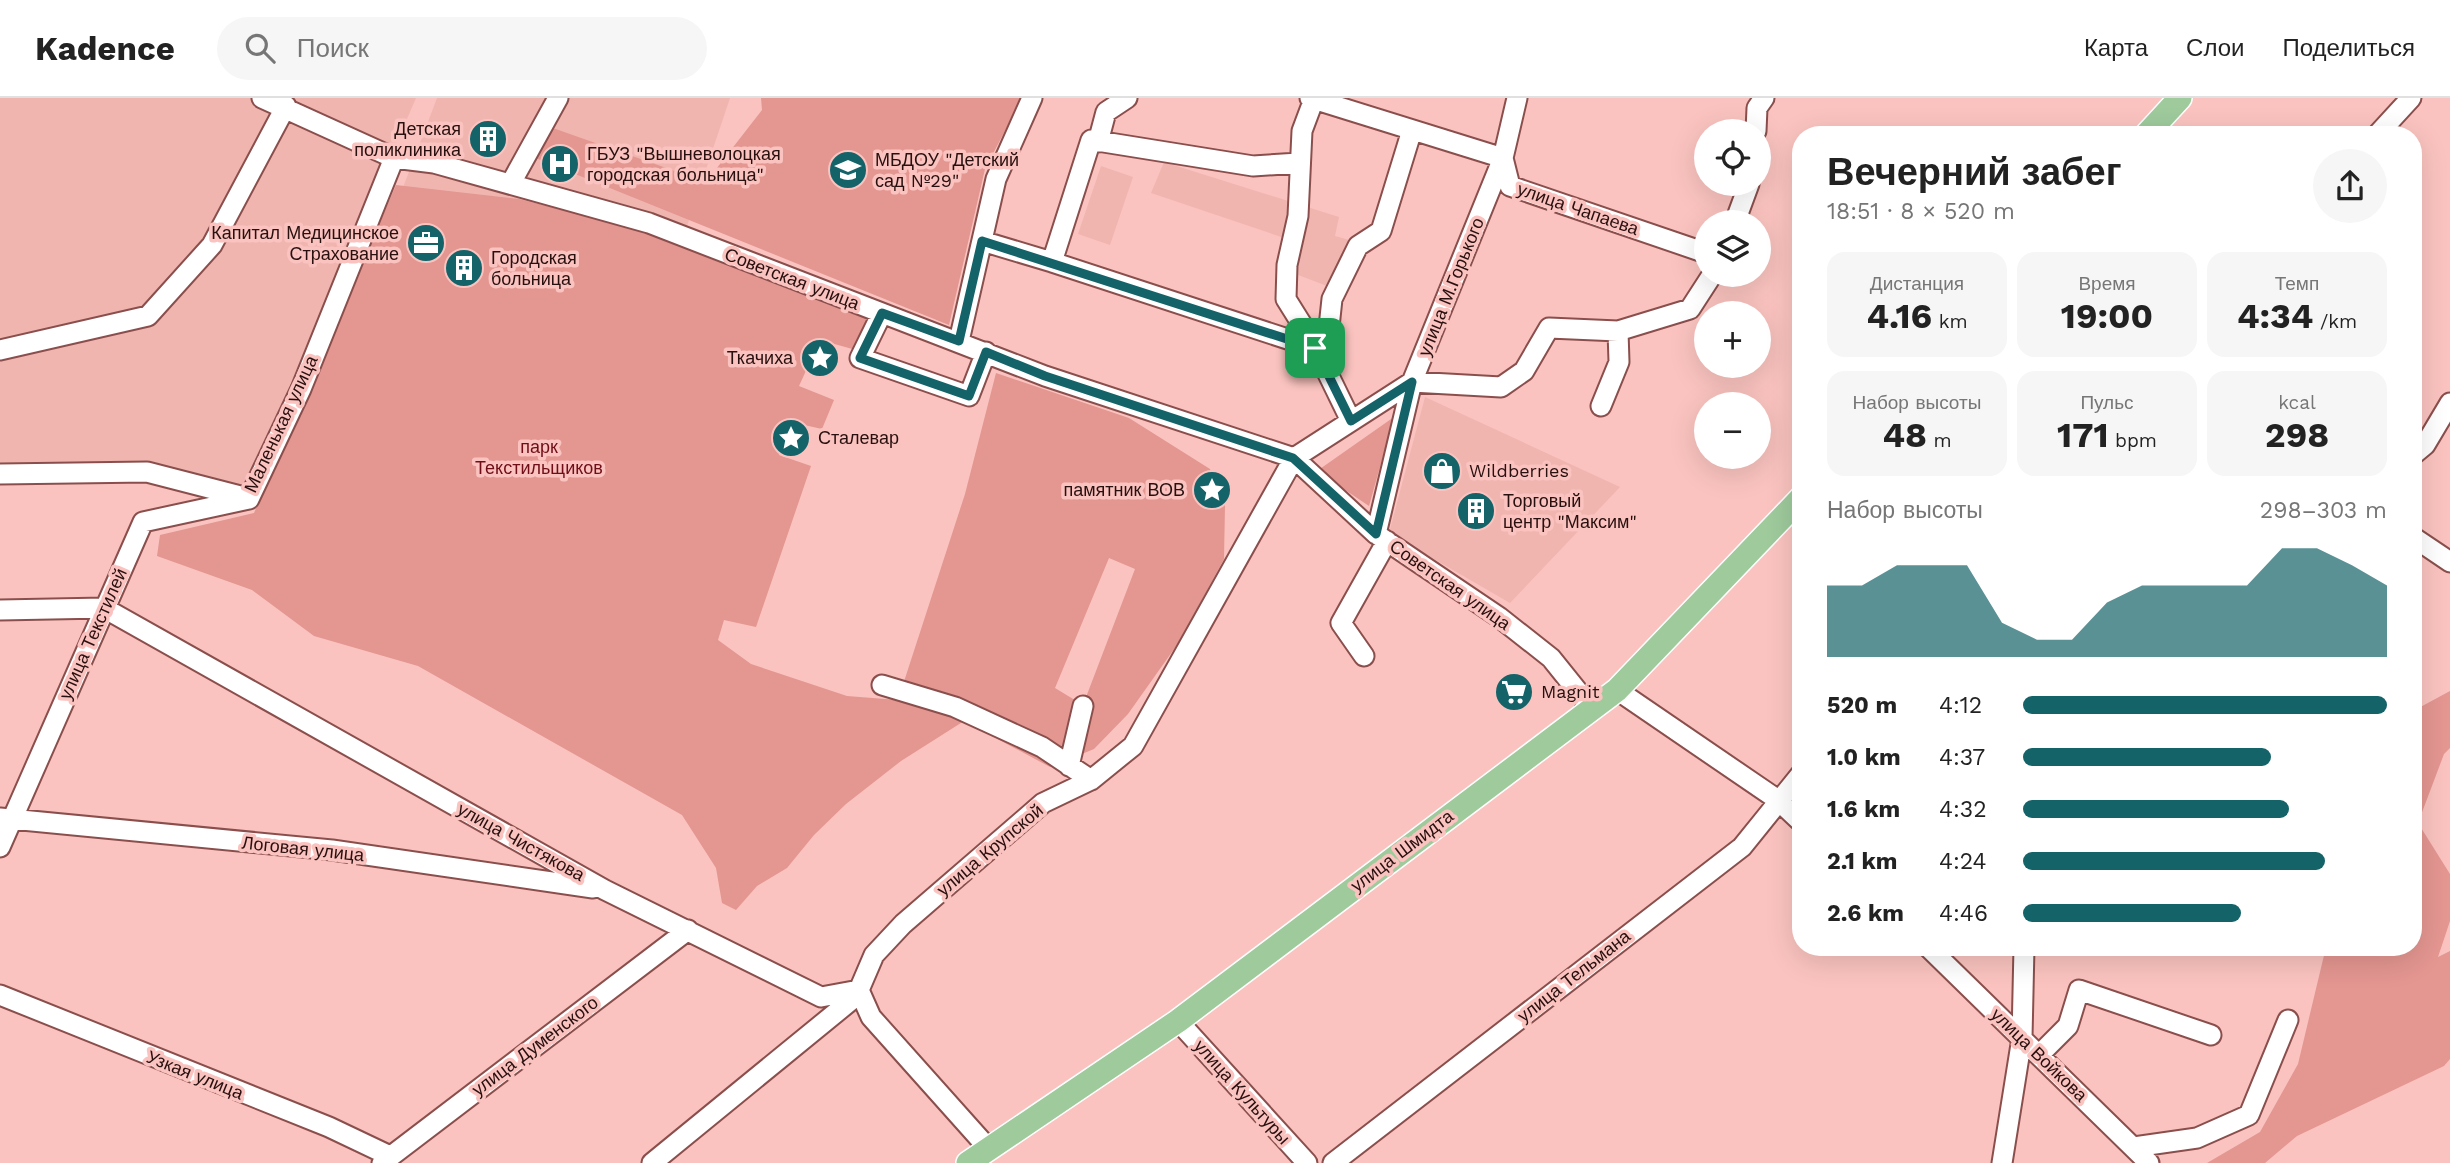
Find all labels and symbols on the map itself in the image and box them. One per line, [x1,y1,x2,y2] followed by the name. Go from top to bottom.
[354,118,462,160] place label: Детская поликлиника
[467,118,509,160] building icon: Детская поликлиника
[539,143,581,185] hospital icon: ГБУЗ "Вышневолоцкая городская больница"
[587,143,781,185] place label: ГБУЗ "Вышневолоцкая городская больница"
[827,149,869,191] school or university icon: МБДОУ "Детский сад №29"
[875,149,1019,191] place label: МБДОУ "Детский сад №29"
[1515,178,1642,239] street label: улица Чапаева
[1413,214,1488,359] street label: улица М.Горького
[211,222,399,264] place label: Капитал Медицинское Страхование
[405,222,447,264] office icon: Капитал Медицинское Страхование
[722,243,863,314] street label: Советская улица
[443,247,485,289] building icon: Городская больница
[491,247,577,289] place label: Городская больница
[1285,318,1345,378] pin
[799,337,841,379] place icon: Ткачиха
[727,347,794,368] place label: Ткачиха
[240,351,322,496] street label: Маленькая улица
[770,417,812,459] place icon: Сталевар
[818,427,899,448] place label: Сталевар
[475,436,603,478] park label: парк Текстильщиков
[1421,450,1463,492] shop icon: Wildberries
[1469,460,1569,481] place label: Wildberries
[1191,469,1233,511] place icon: памятник ВОВ
[1063,479,1185,500] place label: памятник ВОВ
[1455,490,1497,532] building icon: Торговый центр "Максим"
[1503,490,1637,532] place label: Торговый центр "Максим"
[1386,535,1515,635] street label: Советская улица
[54,565,131,703] street label: улица Текстилей
[1493,671,1535,713] supermarket icon: Magnit
[1541,681,1600,702] place label: Magnit
[454,798,589,886] street label: улица Чистякова
[932,799,1047,900] street label: улица Крупской
[1346,805,1458,896] street label: улица Шмидта
[241,832,366,865] street label: Логовая улица
[1513,924,1635,1026] street label: улица Тельмана
[467,991,602,1100] street label: улица Думенского
[1987,1004,2092,1106] street label: улица Войкова
[1190,1035,1295,1148] street label: улица Культуры
[144,1046,247,1104] street label: Узкая улица

